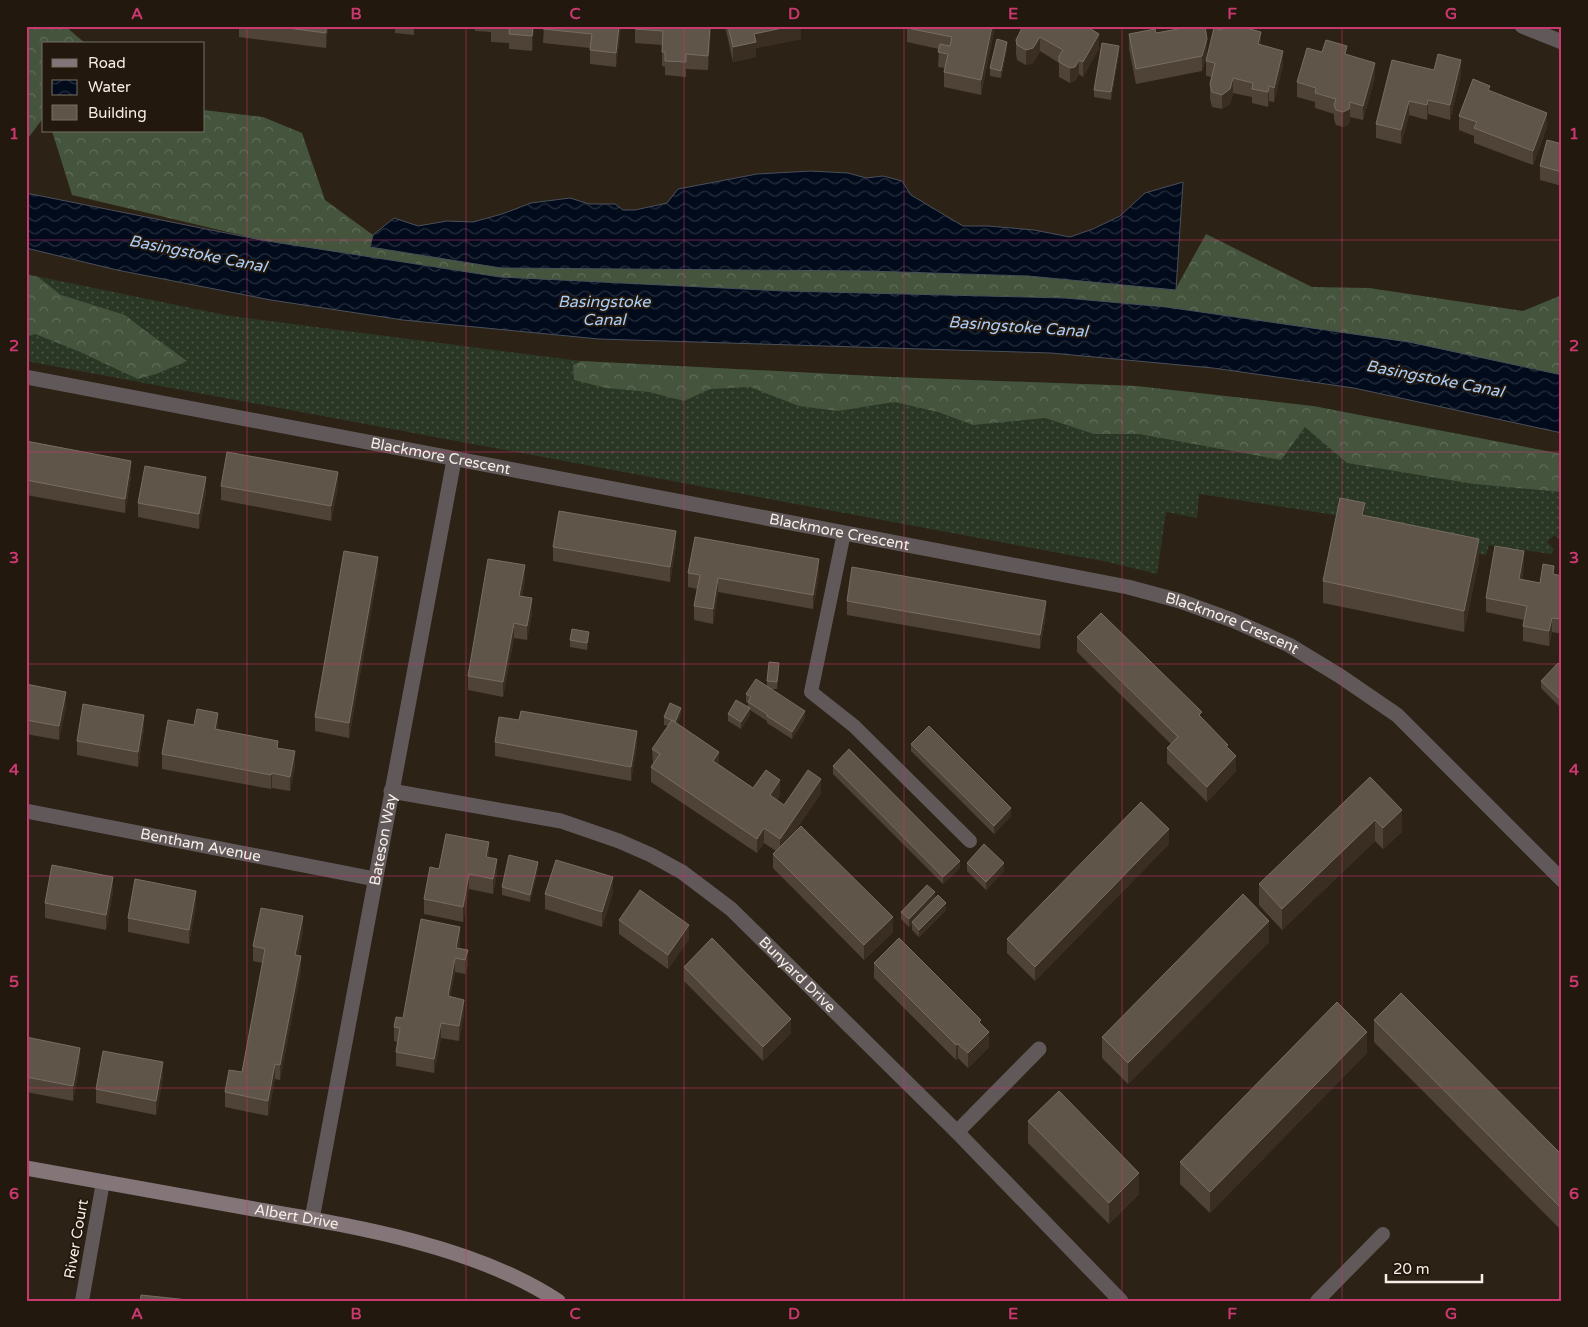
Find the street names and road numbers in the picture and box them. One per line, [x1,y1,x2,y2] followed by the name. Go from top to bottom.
[369,434,512,478] street label: Blackmore Crescent
[768,510,911,554] street label: Blackmore Crescent
[1163,588,1302,658] street label: Blackmore Crescent
[366,792,400,887] street label: Bateson Way
[139,824,263,866] street label: Bentham Avenue
[755,933,840,1016] street label: Bunyard Drive
[60,1198,92,1280] street label: River Court
[253,1200,340,1233] street label: Albert Drive

